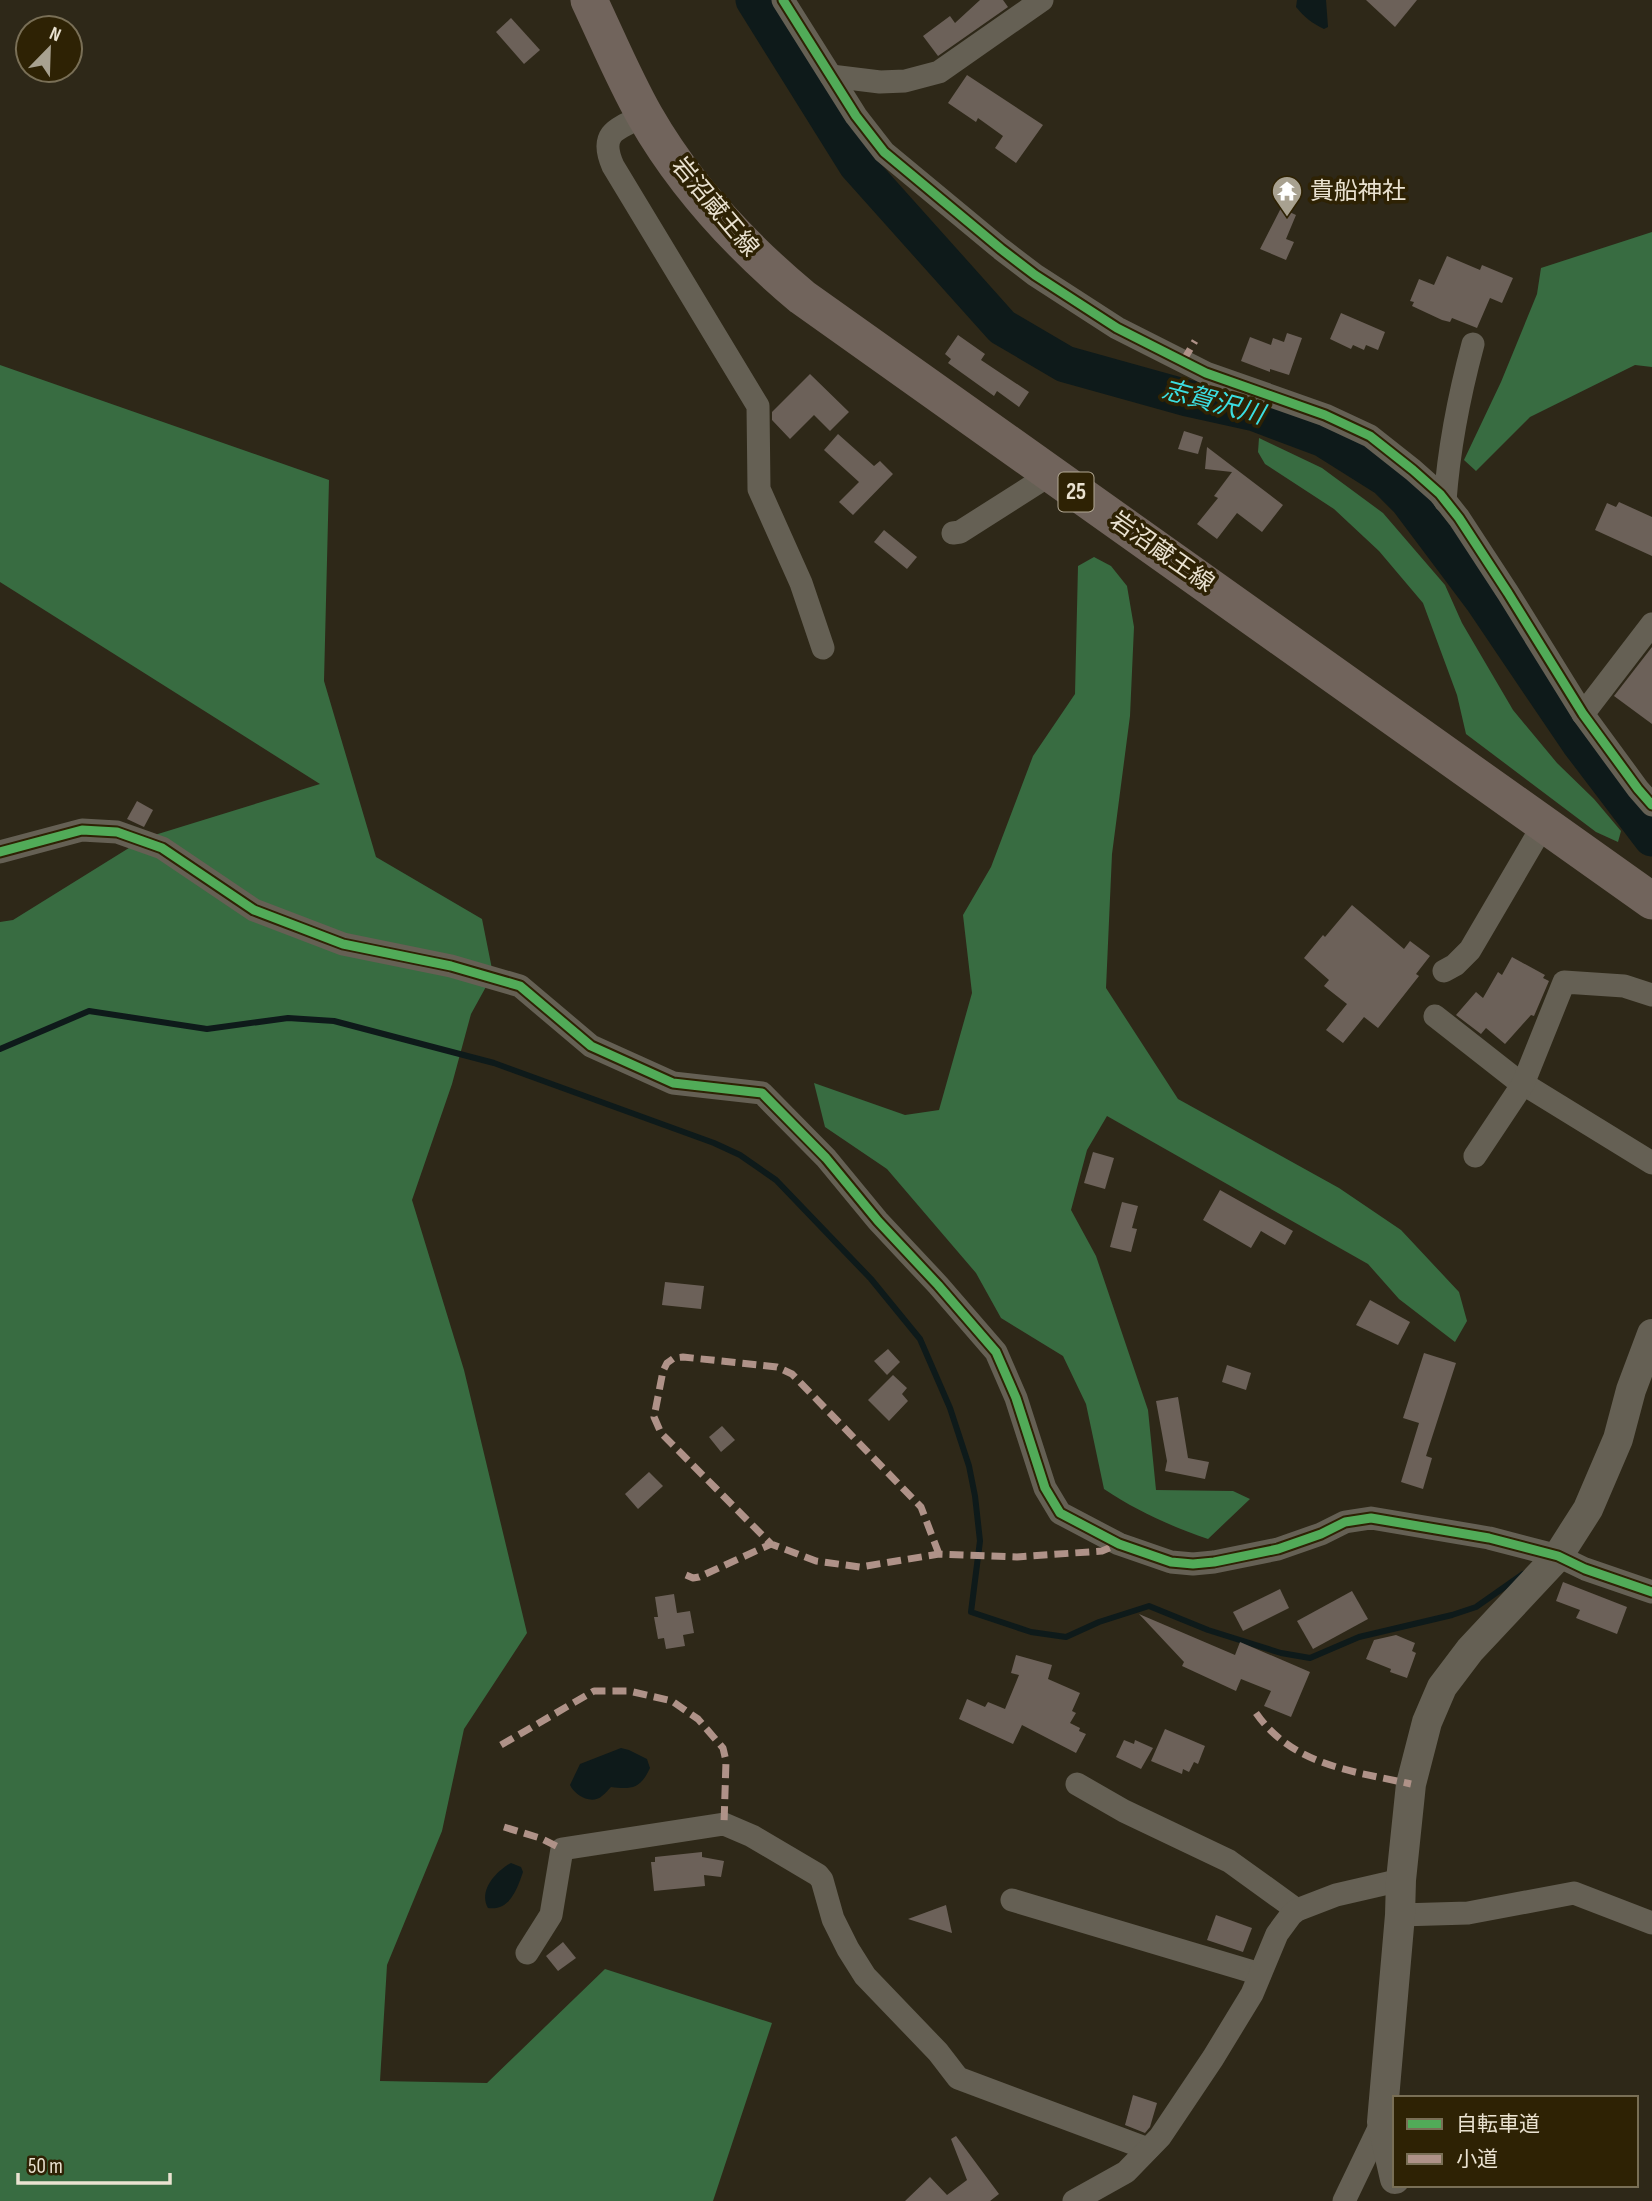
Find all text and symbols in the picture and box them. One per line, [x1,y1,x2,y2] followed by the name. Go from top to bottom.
[14,14,84,84] north arrow
[46,22,64,47] text: N
[665,152,765,262] street label: 岩沼蔵王線
[1270,174,1304,218] temple icon: 貴船神社
[1310,177,1406,206] place label: 貴船神社
[1159,375,1270,432] water label: 志賀沢川
[1058,472,1094,512] road number: 25
[1105,506,1219,598] street label: 岩沼蔵王線
[1393,2096,1638,2187] legend
[1456,2112,1540,2137] text: 自転車道
[18,2142,170,2186] scale bar
[1456,2147,1498,2172] text: 小道
[28,2154,63,2179] text: 50 m

